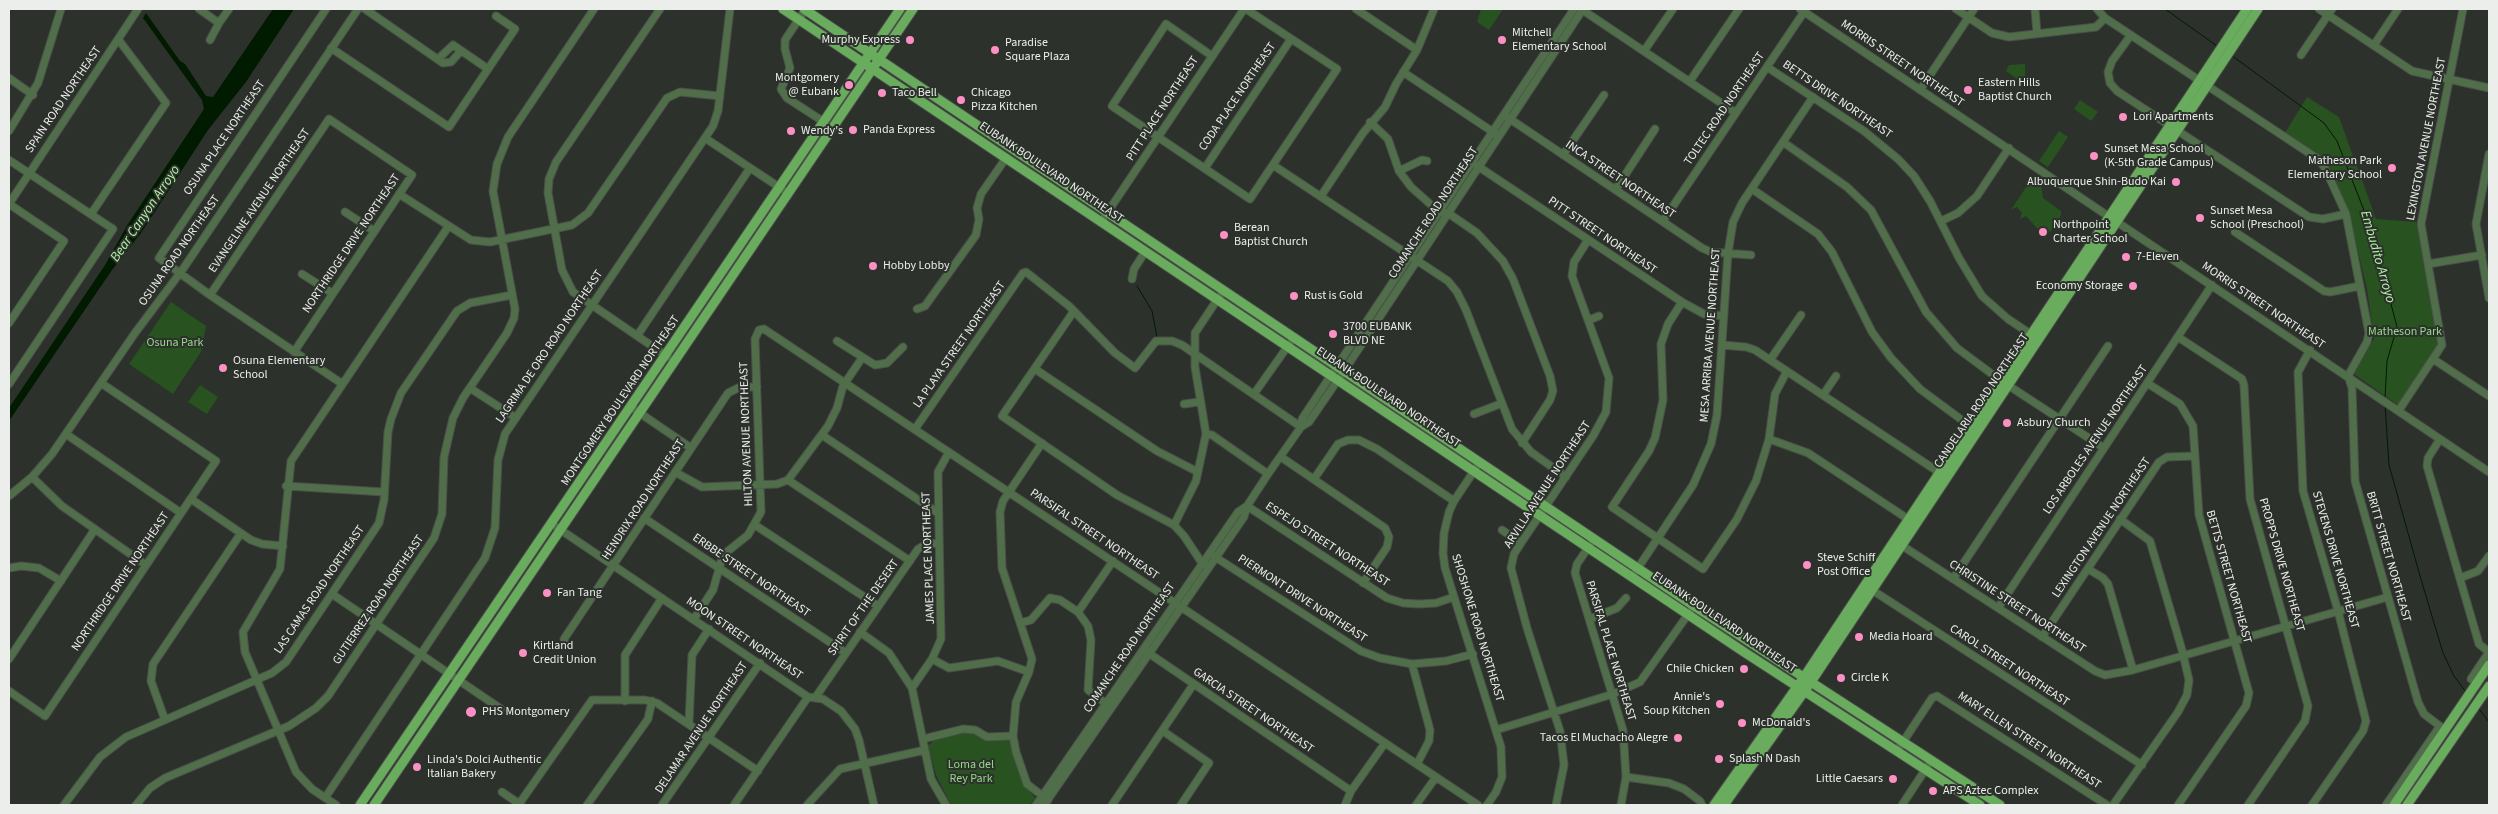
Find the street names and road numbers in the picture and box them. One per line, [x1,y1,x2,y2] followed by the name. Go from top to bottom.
[1838,17,1966,111] street label: MORRIS STREET NORTHEAST
[1196,40,1280,154] street label: CODA PLACE NORTHEAST
[23,44,105,156] street label: SPAIN ROAD NORTHEAST
[1682,50,1768,168] street label: TOLTEC ROAD NORTHEAST
[1124,54,1202,164] street label: PITT PLACE NORTHEAST
[2404,56,2450,222] street label: LEXINGTON AVENUE NORTHEAST
[1780,58,1894,142] street label: BETTS DRIVE NORTHEAST
[181,78,269,198] street label: OSUNA PLACE NORTHEAST
[976,119,1126,227] street label: EUBANK BOULEVARD NORTHEAST
[206,126,314,276] street label: EVANGELINE AVENUE NORTHEAST
[1562,138,1678,222] street label: INCA STREET NORTHEAST
[1386,145,1482,281] street label: COMANCHE ROAD NORTHEAST
[300,172,404,316] street label: NORTHRIDGE DRIVE NORTHEAST
[136,193,224,309] street label: OSUNA ROAD NORTHEAST
[1545,194,1659,278] street label: PITT STREET NORTHEAST
[1698,247,1724,423] street label: MESA ARRIBA AVENUE NORTHEAST
[2199,259,2327,353] street label: MORRIS STREET NORTHEAST
[493,268,607,426] street label: LAGRIMA DE ORO ROAD NORTHEAST
[911,279,1009,411] street label: LA PLAYA STREET NORTHEAST
[559,313,683,489] street label: MONTGOMERY BOULEVARD NORTHEAST
[1932,331,2032,471] street label: CANDELARIA ROAD NORTHEAST
[1313,344,1463,452] street label: EUBANK BOULEVARD NORTHEAST
[737,361,757,507] street label: HILTON AVENUE NORTHEAST
[2041,363,2151,517] street label: LOS ARBOLES AVENUE NORTHEAST
[1502,419,1594,551] street label: ARVILLA AVENUE NORTHEAST
[600,437,688,563] street label: HENDRIX ROAD NORTHEAST
[2050,455,2154,601] street label: LEXINGTON AVENUE NORTHEAST
[1027,486,1161,584] street label: PARSIFAL STREET NORTHEAST
[2308,490,2362,630] street label: STEVENS DRIVE NORTHEAST
[2362,490,2414,624] street label: BRITT STREET NORTHEAST
[919,491,939,625] street label: JAMES PLACE NORTHEAST
[2255,497,2307,633] street label: PROPPS DRIVE NORTHEAST
[1262,499,1392,591] street label: ESPEJO STREET NORTHEAST
[2202,509,2254,645] street label: BETTS STREET NORTHEAST
[69,510,173,654] street label: NORTHRIDGE DRIVE NORTHEAST
[272,523,368,657] street label: LAS CAMAS ROAD NORTHEAST
[689,531,813,621] street label: ERBBE STREET NORTHEAST
[330,533,428,667] street label: GUTIERREZ ROAD NORTHEAST
[1235,552,1369,646] street label: PIERMONT DRIVE NORTHEAST
[1448,552,1506,704] street label: SHOSHONE ROAD NORTHEAST
[825,557,903,659] street label: SPIRIT OF THE DESERT
[1946,557,2088,657] street label: CHRISTINE STREET NORTHEAST
[1649,569,1799,677] street label: EUBANK BOULEVARD NORTHEAST
[1582,579,1638,723] street label: PARSIFAL PLACE NORTHEAST
[1081,580,1179,716] street label: COMANCHE ROAD NORTHEAST
[683,594,805,684] street label: MOON STREET NORTHEAST
[1947,622,2071,710] street label: CAROL STREET NORTHEAST
[652,659,752,797] street label: DELAMAR AVENUE NORTHEAST
[1190,665,1316,757] street label: GARCIA STREET NORTHEAST
[1955,689,2103,793] street label: MARY ELLEN STREET NORTHEAST

